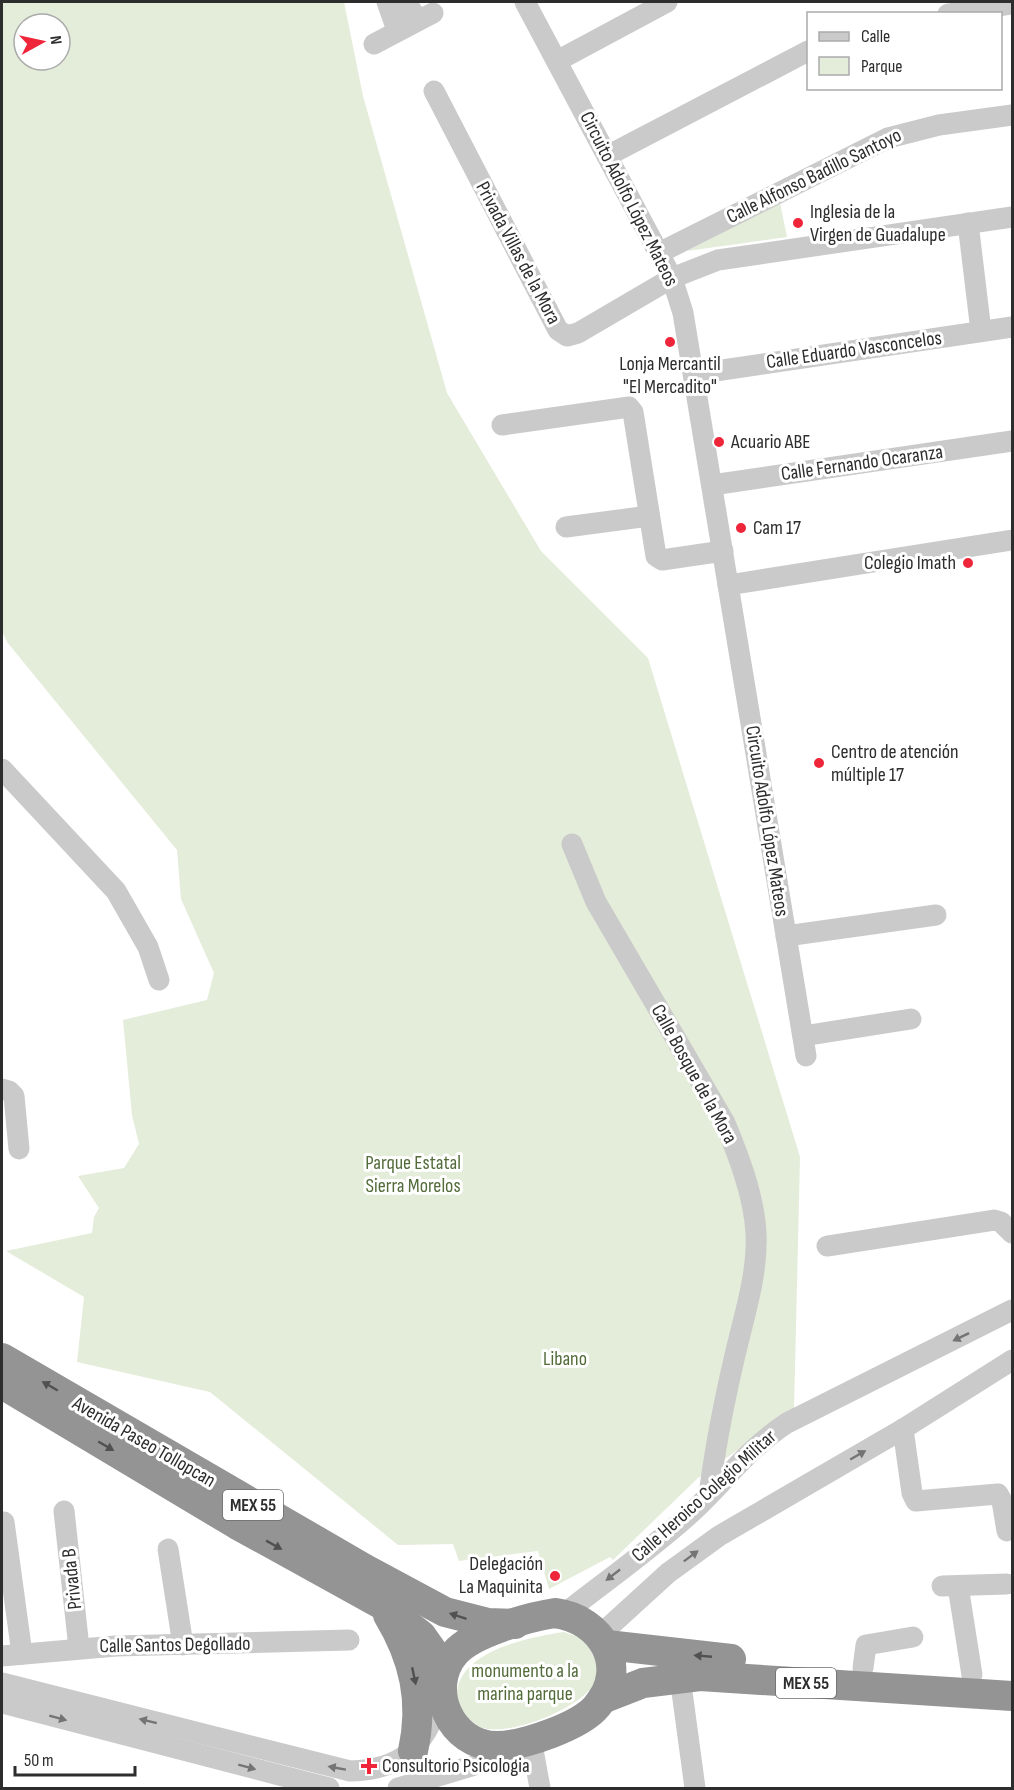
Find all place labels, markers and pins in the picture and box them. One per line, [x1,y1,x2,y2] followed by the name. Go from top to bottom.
[810,200,946,247] place label: Inglesia de la Virgen de Guadalupe
[791,216,805,230] marker: Inglesia de la Virgen de Guadalupe
[663,335,677,349] marker: Lonja Mercantil "El Mercadito"
[619,352,721,399] place label: Lonja Mercantil "El Mercadito"
[730,430,811,454] place label: Acuario ABE
[712,435,726,449] marker: Acuario ABE
[753,516,801,540] place label: Cam 17
[734,521,748,535] marker: Cam 17
[864,551,956,575] place label: Colegio Imath
[961,556,975,570] marker: Colegio Imath
[831,740,959,787] place label: Centro de atención múltiple 17
[812,756,826,770] marker: Centro de atención múltiple 17
[459,1552,543,1599] place label: Delegación La Maquinita
[548,1569,562,1583] marker: Delegación La Maquinita
[382,1754,530,1778] place label: Consultorio Psicologia
[360,1757,378,1775] marker: Consultorio Psicologia

